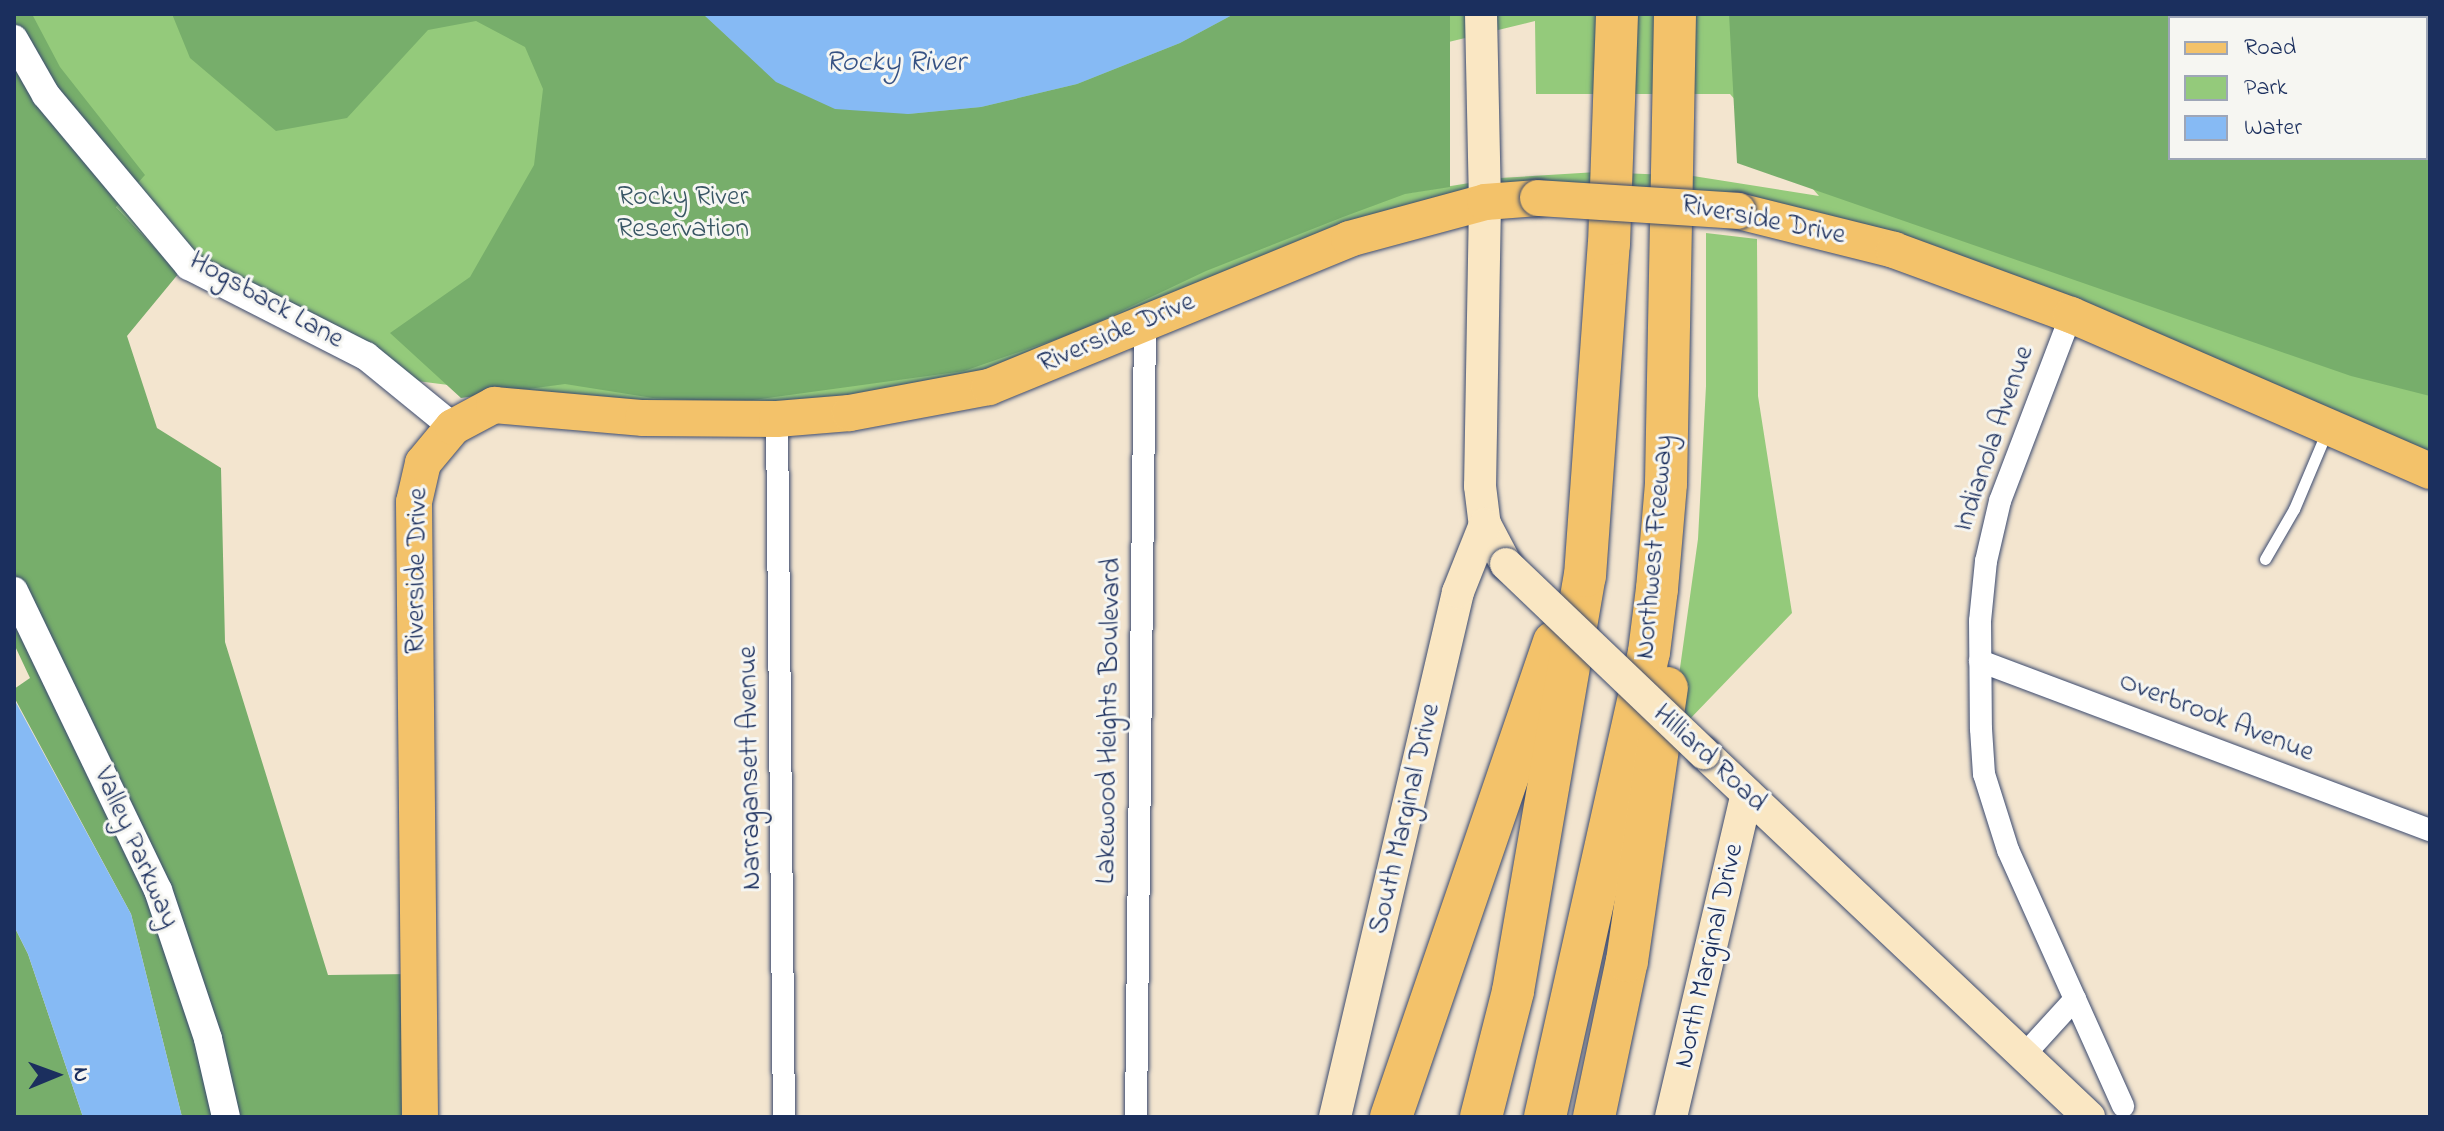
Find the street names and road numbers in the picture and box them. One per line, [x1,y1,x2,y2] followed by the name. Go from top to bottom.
[1678,189,1848,253] street label: Riverside Drive
[183,245,349,357] street label: Hogsback Lane
[1034,286,1200,382] street label: Riverside Drive
[1947,342,2043,536] street label: Indianola Avenue
[1629,433,1683,661] street label: Northwest Freeway
[400,488,436,654] street label: Riverside Drive
[1090,558,1130,884] street label: Lakewood Heights Boulevard
[732,646,770,890] street label: Narragansett Avenue
[2114,665,2318,771] street label: Overbrook Avenue
[1645,698,1773,820] street label: Hilliard Road
[1363,700,1449,938] street label: South Marginal Drive
[85,762,185,934] street label: Valley Parkway
[1668,840,1752,1072] street label: North Marginal Drive

